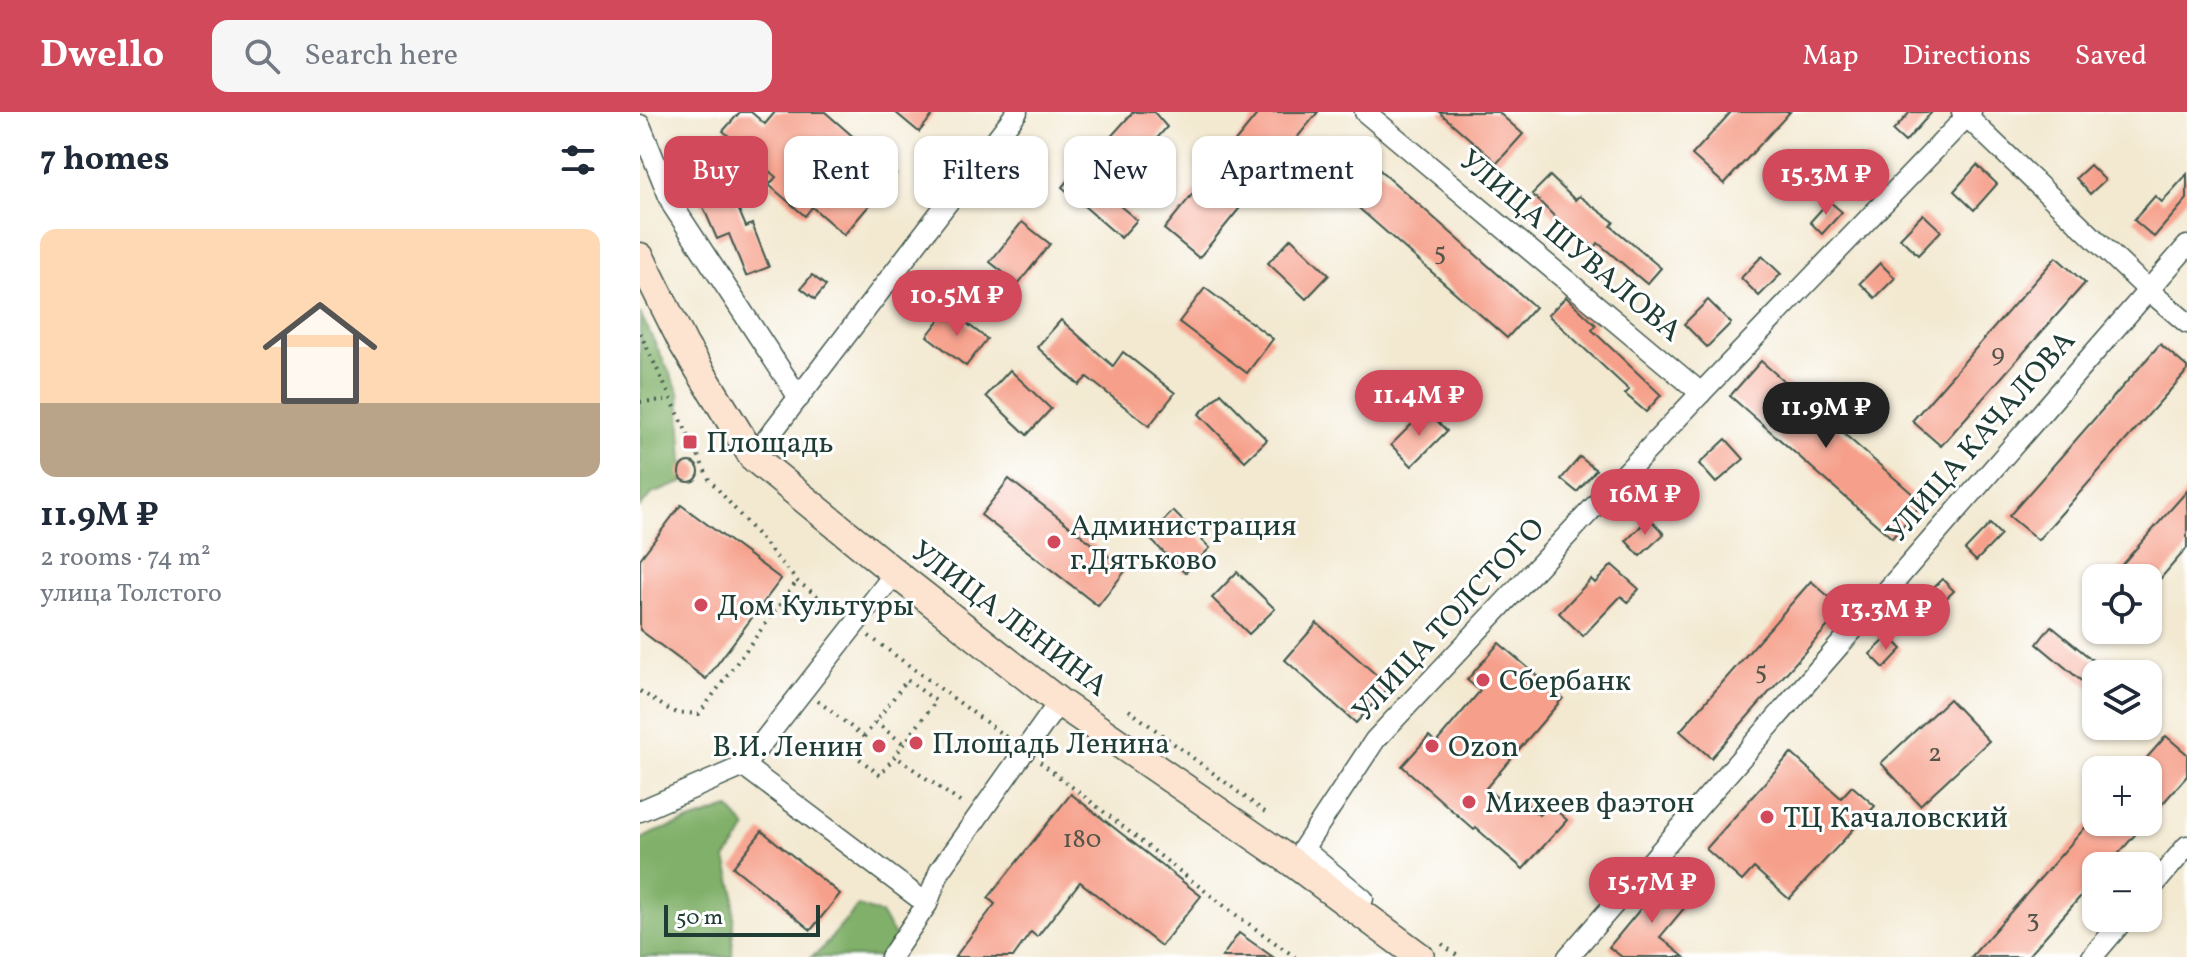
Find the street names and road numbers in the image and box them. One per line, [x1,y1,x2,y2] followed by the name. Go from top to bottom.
[1449,141,1690,352] street label: УЛИЦА ШУВАЛОВА
[1877,322,2086,553] street label: УЛИЦА КАЧАЛОВА
[1344,509,1555,732] street label: УЛИЦА ТОЛСТОГО
[902,532,1116,708] street label: УЛИЦА ЛЕНИНА

